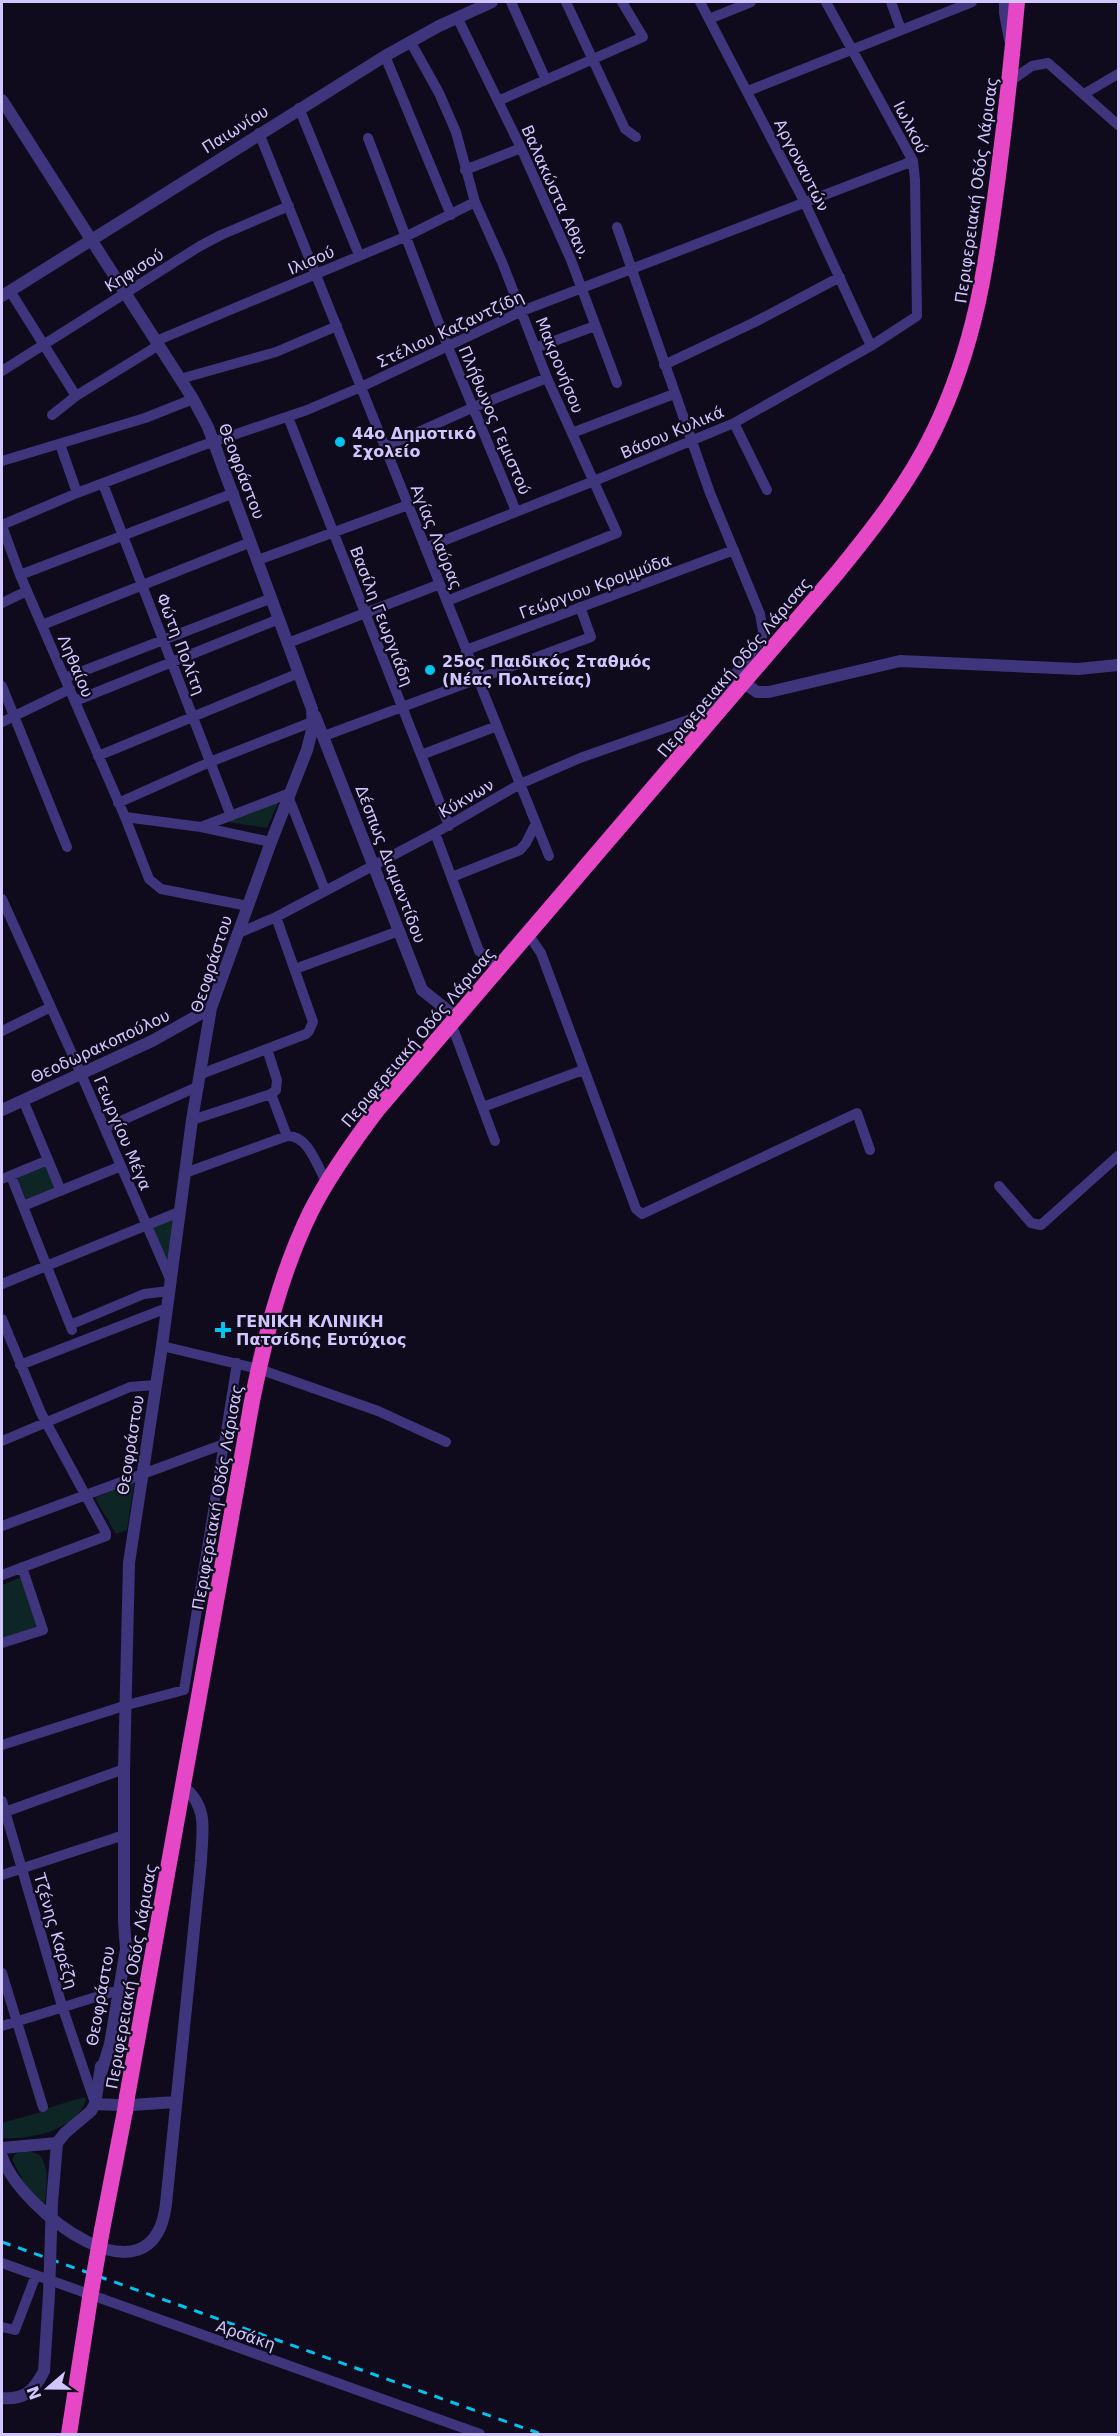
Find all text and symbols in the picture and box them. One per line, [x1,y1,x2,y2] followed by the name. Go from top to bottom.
[951,76,1002,305] street label: Περιφερειακή Οδός Λάρισας
[889,98,932,157] street label: Ιωλκού
[199,102,272,157] street label: Παιωνίου
[770,116,833,215] street label: Αργοναυτών
[517,122,594,262] street label: Βαλακώστα Αθαν.
[285,242,337,279] street label: Ιλισού
[101,245,167,296] street label: Κηφισού
[374,287,527,372] street label: Στέλιου Καζαντζίδη
[532,314,587,416] street label: Μακρονήσου
[455,343,535,498] street label: Πλήθωνος Γεμιστού
[618,402,727,463] street label: Βάσου Κυλικά
[215,421,269,522] street label: Θεοφράστου
[352,424,476,461] place label: 44ο Δημοτικό Σχολείο
[333,435,347,449] marker: 44ο Δημοτικό Σχολείο
[407,482,466,593] street label: Αγίας Λαύρας
[346,544,417,689] street label: Βασίλη Γεωργιάδη
[516,550,674,623] street label: Γεώργιου Κρομμύδα
[654,574,815,761] street label: Περιφερειακή Οδός Λάρισας
[152,591,209,698] street label: Φώτη Πολίτη
[54,632,97,700] street label: Ληθαίου
[442,652,651,689] place label: 25ος Παιδικός Σταθμός (Νέας Πολιτείας)
[423,663,437,677] marker: 25ος Παιδικός Σταθμός (Νέας Πολιτείας)
[435,775,497,822] street label: Κύκνων
[352,782,429,946] street label: Δέσπως Διαμαντίδου
[187,913,236,1015] street label: Θεοφράστου
[338,944,499,1131] street label: Περιφερειακή Οδός Λάρισας
[28,1006,173,1087] street label: Θεοδωρακοπούλου
[90,1073,155,1193] street label: Γεωργίου Μέγα
[236,1312,407,1349] place label: ΓΕΝΙΚΗ ΚΛΙΝΙΚΗ Πατσίδης Ευτύχιος
[214,1321,232,1339] marker: ΓΕΝΙΚΗ ΚΛΙΝΙΚΗ Πατσίδης Ευτύχιος
[188,1383,247,1611] street label: Περιφερειακή Οδός Λάρισας
[113,1394,148,1496] street label: Θεοφράστου
[102,1862,161,2090] street label: Περιφερειακή Οδός Λάρισας
[30,1870,81,1991] street label: Τζένης Καρέζη
[82,1945,119,2048] street label: Θεοφράστου
[214,2317,278,2354] street label: Αρσάκη
[18,2358,78,2418] north arrow
[23,2383,46,2403] text: N

